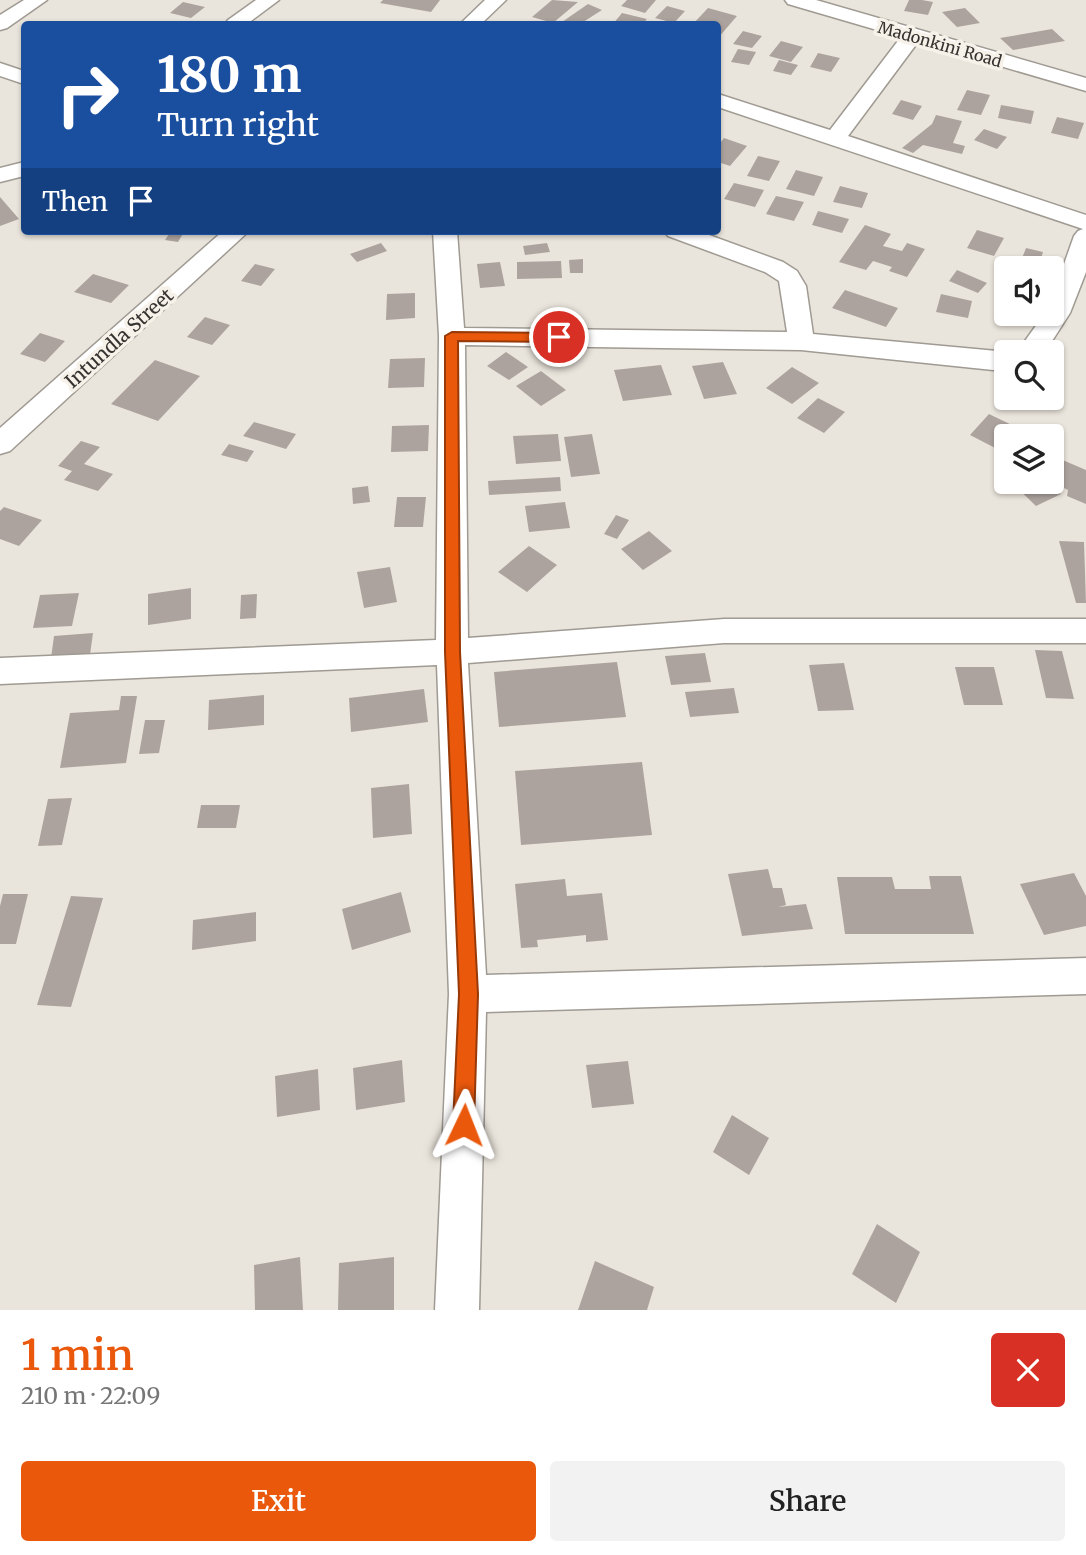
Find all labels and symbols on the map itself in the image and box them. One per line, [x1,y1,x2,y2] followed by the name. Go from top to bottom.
[876,17,1005,71] street label: Madonkini Road
[60,283,179,393] street label: Intundla Street
[529,307,589,367] pin
[427,1088,501,1162] position arrow

